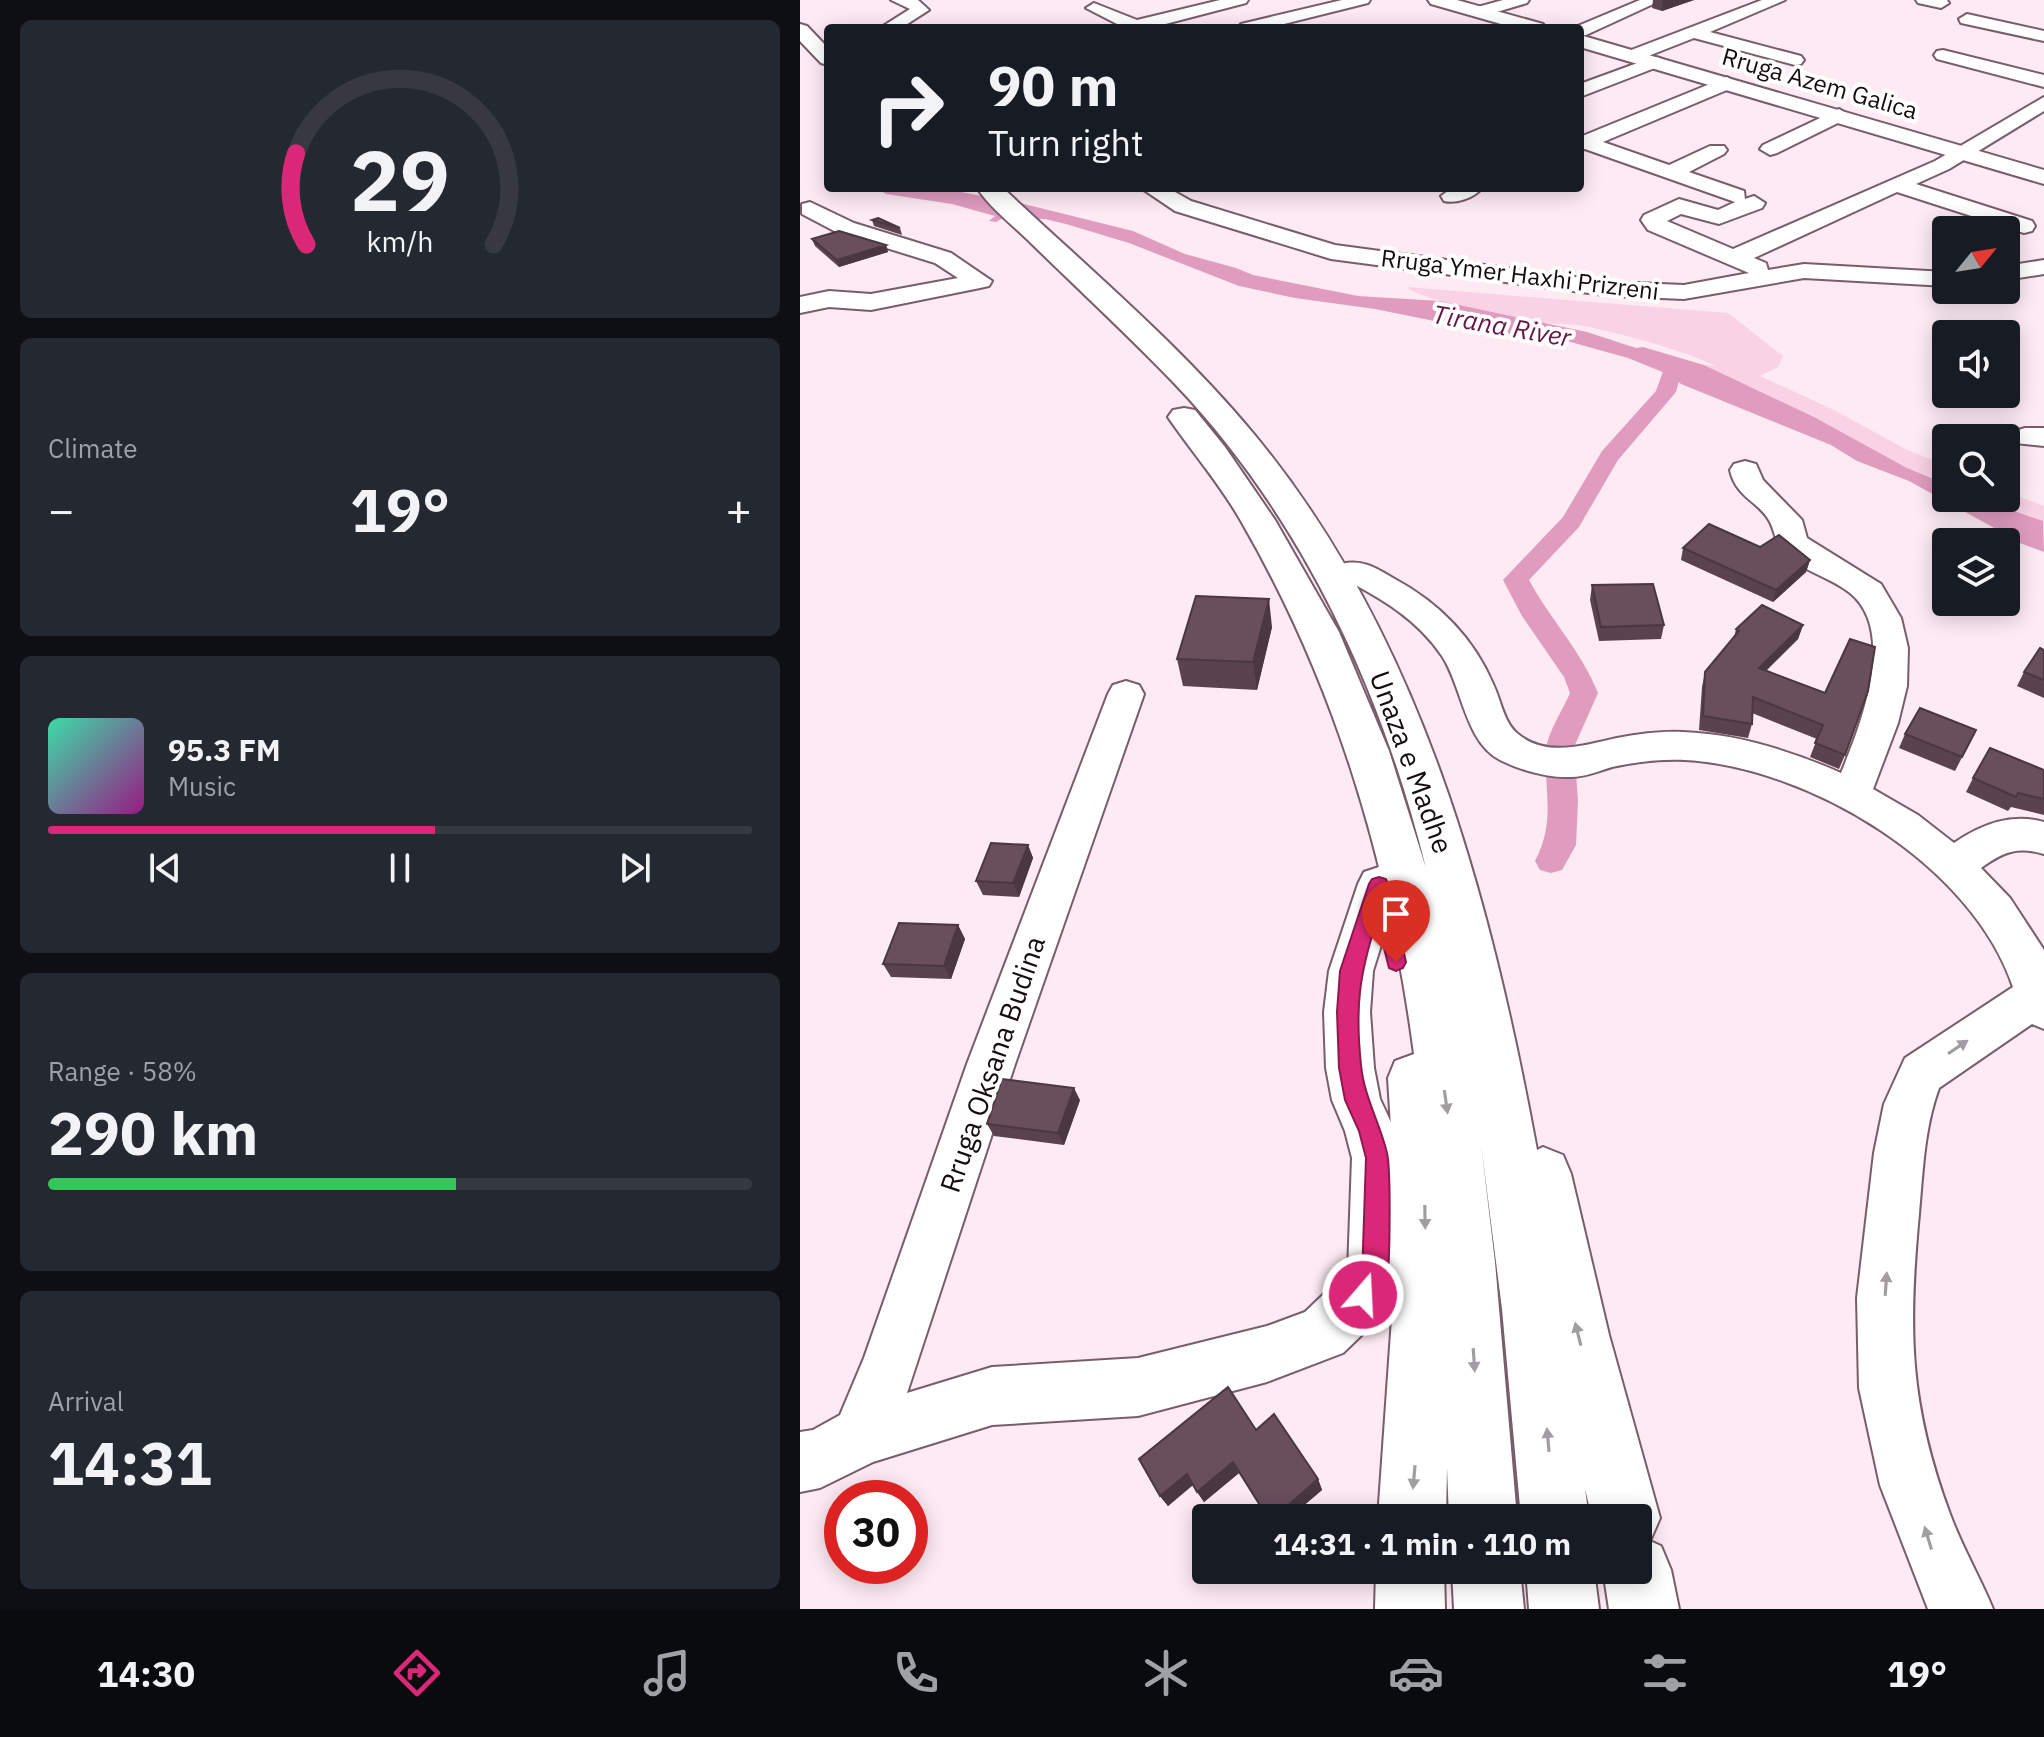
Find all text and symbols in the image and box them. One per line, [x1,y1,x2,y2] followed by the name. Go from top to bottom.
[1718,40,1922,126] street label: Rruga Azem Galica
[988,49,1118,121] text: 90 m
[856,56,960,160] icon: right
[988,119,1144,166] text: Turn right
[350,125,450,233] text: 29
[1932,216,2020,304] north arrow
[1932,216,2020,616] map controls
[366,223,434,260] text: km/h
[1379,241,1661,307] street label: Rruga Ymer Haxhi Prizreni
[1430,296,1575,354] water label: Tirana River
[1932,320,2020,408] button: sound
[1932,424,2020,512] button: search
[48,431,138,465] text: Climate
[350,470,450,549] text: 19°
[48,481,74,538] text: −
[726,481,752,538] text: +
[1932,528,2020,616] button: layers
[1362,666,1462,858] street label: Unaza e Madhe
[168,730,281,769] text: 95.3 FM
[168,769,236,803] text: Music
[143,846,187,890] icon: previous
[378,846,422,890] icon: pause
[613,846,657,890] icon: next
[1362,880,1430,962] pin
[1374,892,1418,936] icon: arrive
[931,931,1053,1197] street label: Rruga Oksana Budina
[1947,1040,1968,1055] one-way arrow
[48,1054,197,1088] text: Range · 58%
[1440,1090,1453,1115] one-way arrow
[48,1093,258,1172] text: 290 km
[1419,1205,1431,1230] one-way arrow
[1321,1253,1405,1337] position arrow
[1880,1271,1893,1296] one-way arrow
[1571,1322,1583,1347] one-way arrow
[1468,1348,1481,1373] one-way arrow
[48,1384,124,1418] text: Arrival
[48,1423,212,1502] text: 14:31
[1541,1427,1554,1452] one-way arrow
[1407,1465,1420,1490] one-way arrow
[824,1480,928,1584] speed limit sign: 30
[1273,1524,1571,1563] text: 14:31 · 1 min · 110 m
[1921,1526,1934,1550] one-way arrow
[389,1645,445,1701] icon: directions
[639,1645,695,1701] icon: music
[888,1645,944,1701] icon: phone
[1138,1645,1194,1701] icon: climate
[1388,1645,1444,1701] icon: car
[1637,1645,1693,1701] icon: filters
[97,1650,195,1697] text: 14:30
[1887,1650,1947,1697] text: 19°

